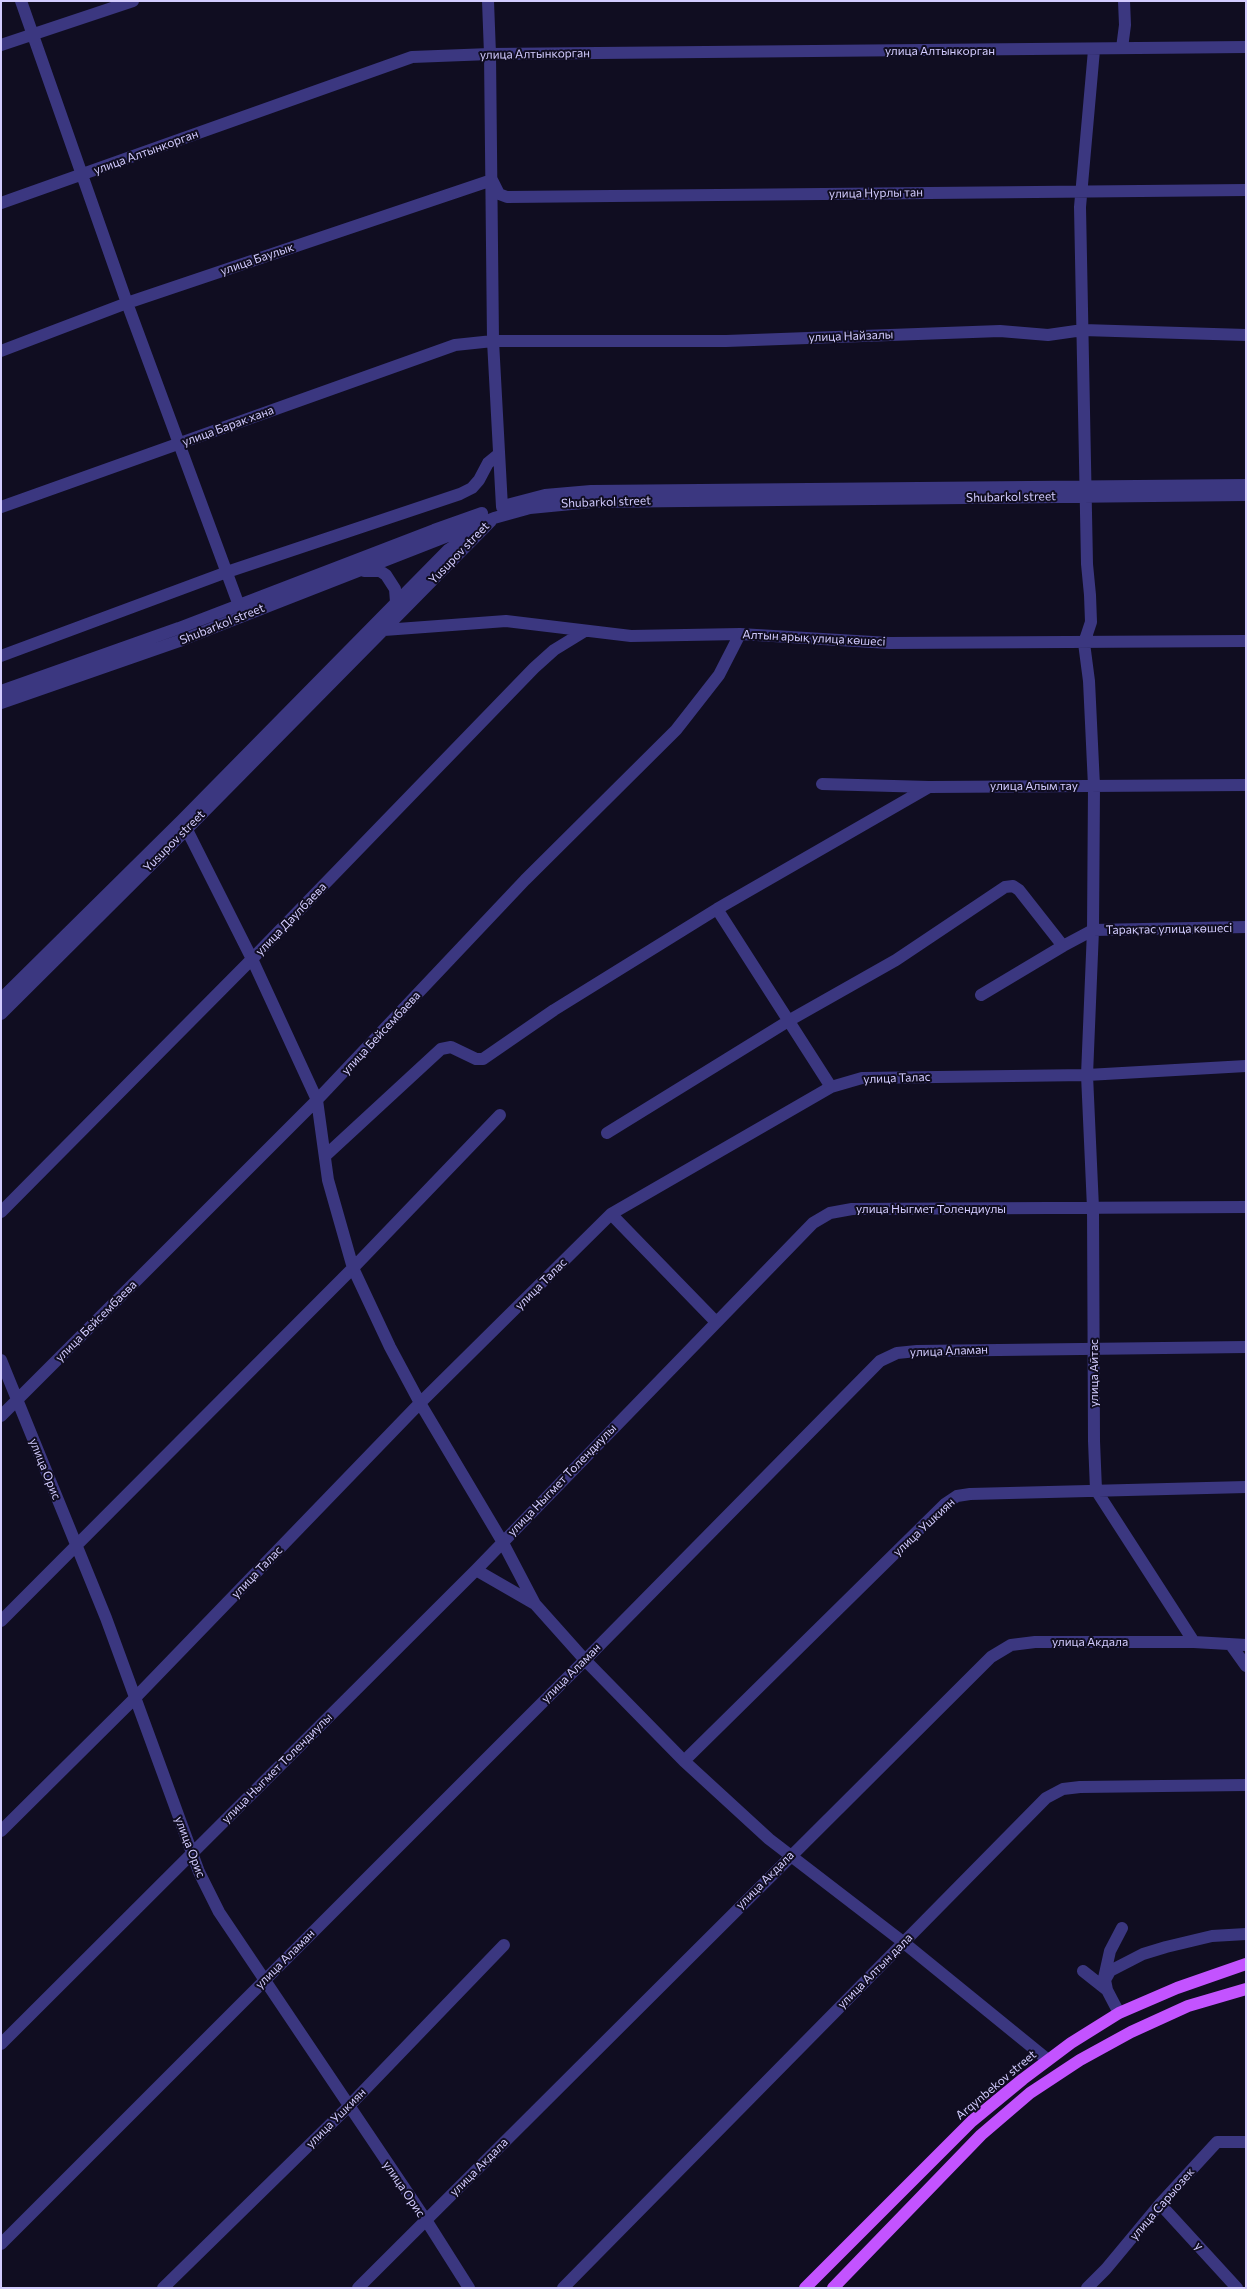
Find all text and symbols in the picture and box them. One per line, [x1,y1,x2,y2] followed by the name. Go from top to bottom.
[885,44,995,58] street label: улица Алтынкорган
[480,46,590,62] street label: улица Алтынкорган
[92,126,200,178] street label: улица Алтынкорган
[829,185,923,201] street label: улица Нурлы тан
[218,240,296,278] street label: улица Баулык
[808,327,894,345] street label: улица Найзалы
[180,403,276,449] street label: улица Барак хана
[966,489,1056,505] street label: Shubarkol street
[561,493,651,511] street label: Shubarkol street
[426,519,492,587] street label: Yusupov street
[178,600,266,648] street label: Shubarkol street
[742,627,886,649] street label: Алтын арық улица көшесі
[990,779,1078,793] street label: улица Алым тау
[140,807,208,875] street label: Yusupov street
[253,880,329,958] street label: улица Даулбаева
[1106,921,1232,937] street label: Тарақтас улица көшесі
[339,988,423,1078] street label: улица Бейсембаева
[863,1070,931,1086] street label: улица Талас
[856,1202,1006,1216] street label: улица Ныгмет Толендиулы
[512,1255,570,1313] street label: улица Талас
[52,1277,140,1365] street label: улица Бейсембаева
[1087,1339,1101,1407] street label: улица Айтас
[910,1342,988,1360] street label: улица Аламан
[505,1421,619,1539] street label: улица Ныгмет Толендиулы
[26,1436,64,1502] street label: улица Орис
[890,1495,958,1559] street label: улица Ушкиян
[229,1543,285,1601] street label: улица Талас
[1052,1635,1128,1649] street label: улица Акдала
[538,1640,604,1706] street label: улица Аламан
[219,1710,335,1826] street label: улица Ныгмет Толендиулы
[172,1814,208,1880] street label: улица Орис
[733,1848,797,1912] street label: улица Акдала
[252,1926,318,1992] street label: улица Аламан
[834,1930,916,2012] street label: улица Алтын дала
[953,2047,1039,2123] street label: Arqynbekov street
[303,2085,369,2151] street label: улица Ушкиян
[447,2135,511,2199] street label: улица Акдала
[380,2158,428,2220] street label: улица Орис
[1127,2165,1197,2243] street label: улица Сарыозек
[1192,2239,1206,2253] street label: у

